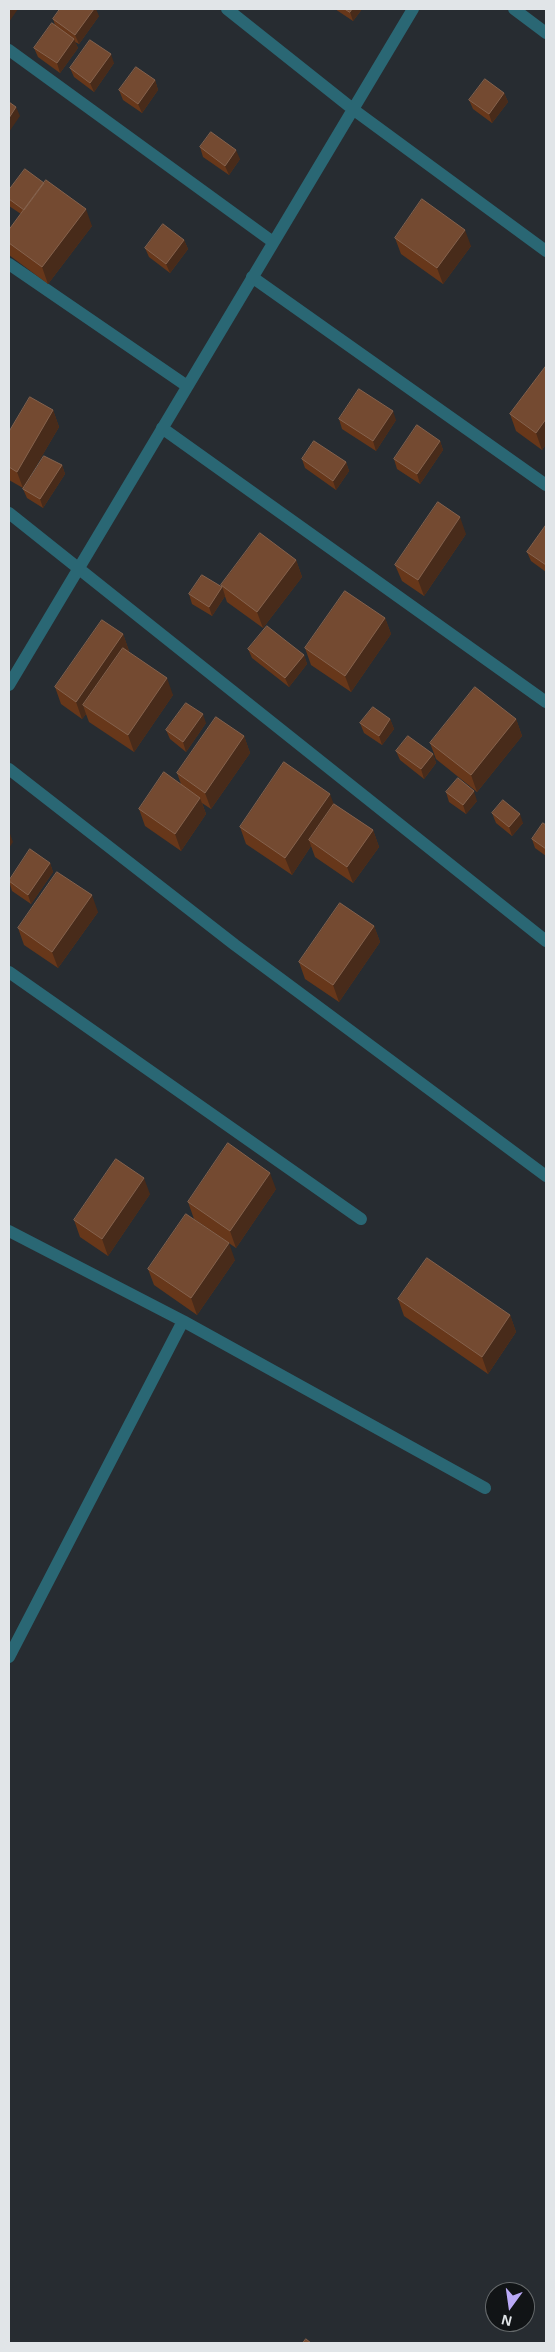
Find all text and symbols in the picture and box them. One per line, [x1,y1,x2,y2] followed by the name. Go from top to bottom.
[485,2282,535,2332] north arrow
[500,2312,513,2330] text: N

